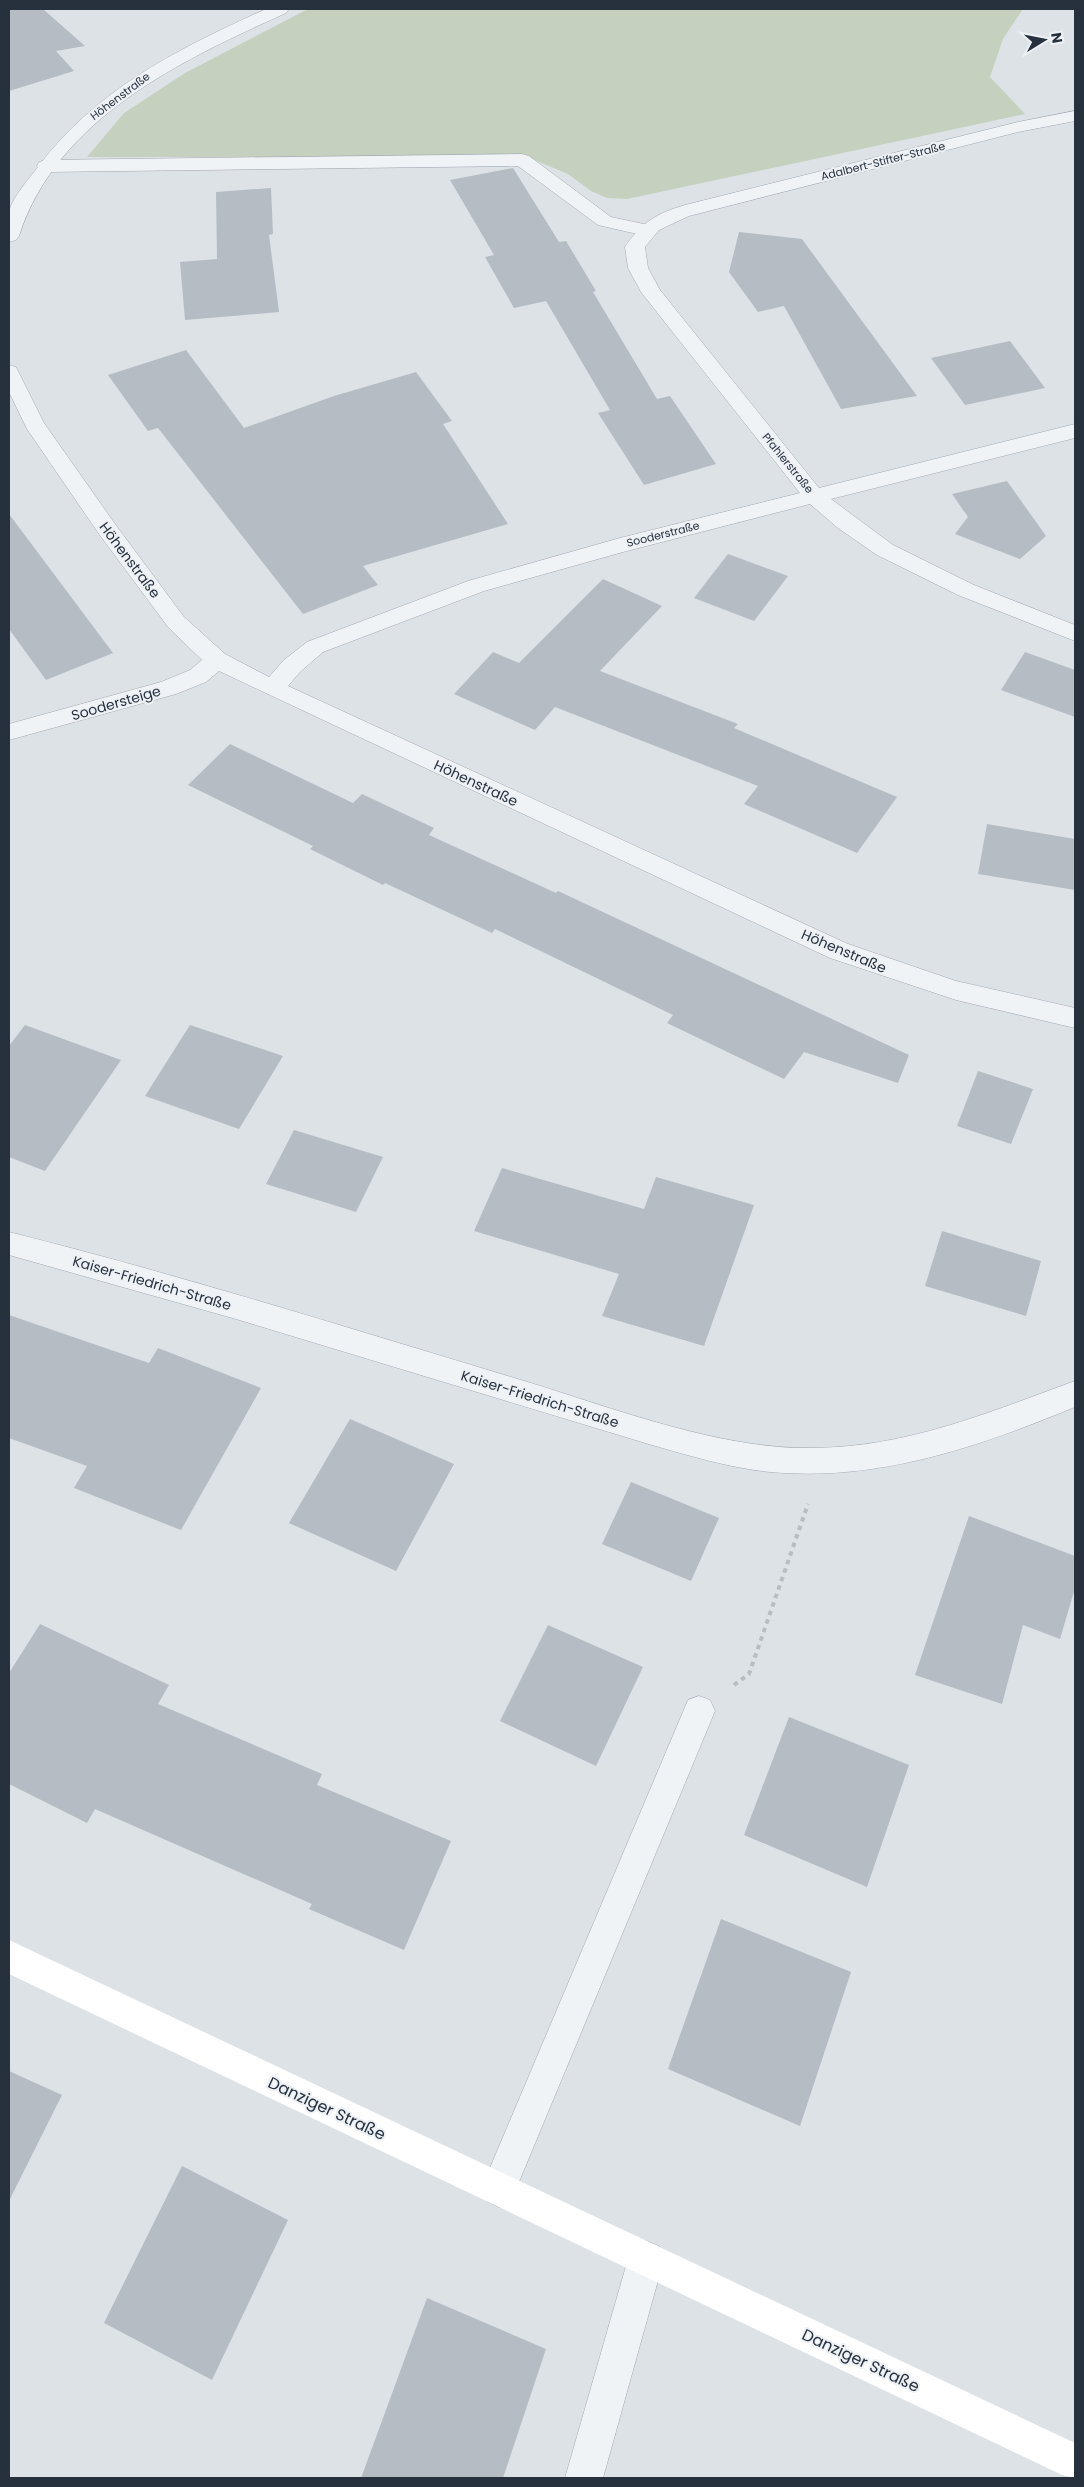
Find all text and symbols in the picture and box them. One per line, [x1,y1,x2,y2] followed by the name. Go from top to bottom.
[1019,15,1069,65] north arrow
[1046,31,1068,45] text: N
[87,68,153,124] street label: Höhenstraße
[819,138,947,184] street label: Adalbert-Stifter-Straße
[759,429,818,497] street label: Pfahlerstraße
[625,517,701,551] street label: Sooderstraße
[95,518,165,602] street label: Höhenstraße
[69,681,163,725] street label: Soodersteige
[431,755,522,811] street label: Höhenstraße
[798,924,890,978] street label: Höhenstraße
[70,1251,234,1315] street label: Kaiser-Friedrich-Straße
[459,1365,622,1433] street label: Kaiser-Friedrich-Straße
[264,2071,389,2146] street label: Danziger Straße
[798,2323,923,2398] street label: Danziger Straße

